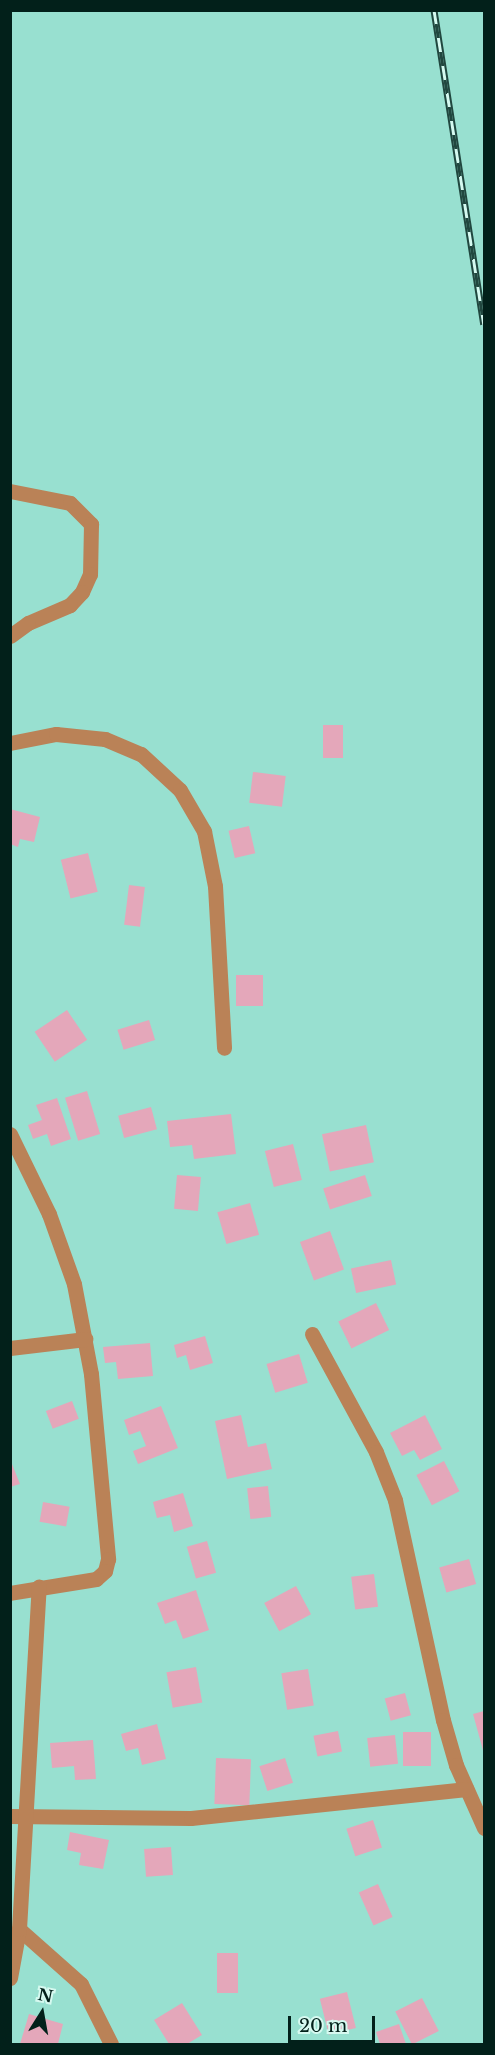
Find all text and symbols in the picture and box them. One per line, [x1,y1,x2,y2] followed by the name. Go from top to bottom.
[12,1983,72,2043] north arrow
[36,1984,55,2007] text: N
[291,2004,378,2042] scale bar
[299,2015,347,2037] text: 20 m

